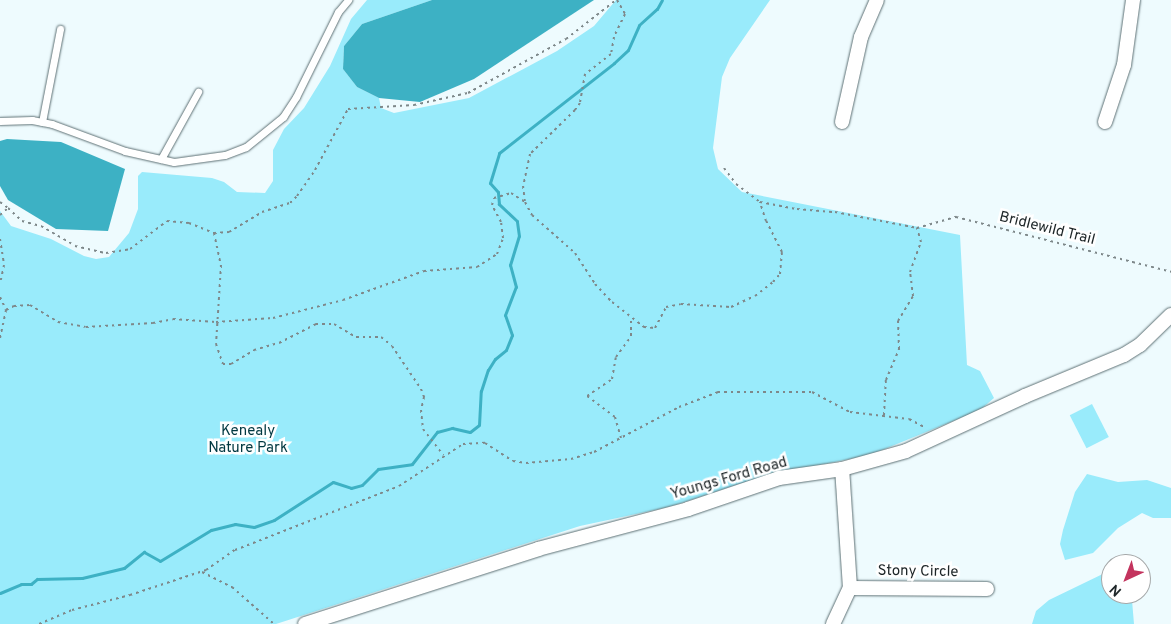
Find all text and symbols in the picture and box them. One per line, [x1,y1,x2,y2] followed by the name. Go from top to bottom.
[997,208,1097,250] street label: Bridlewild Trail
[208,422,288,457] park label: Kenealy Nature Park
[669,454,789,504] street label: Youngs Ford Road
[1101,554,1151,604] north arrow
[877,562,959,582] street label: Stony Circle
[1107,580,1126,599] text: N

